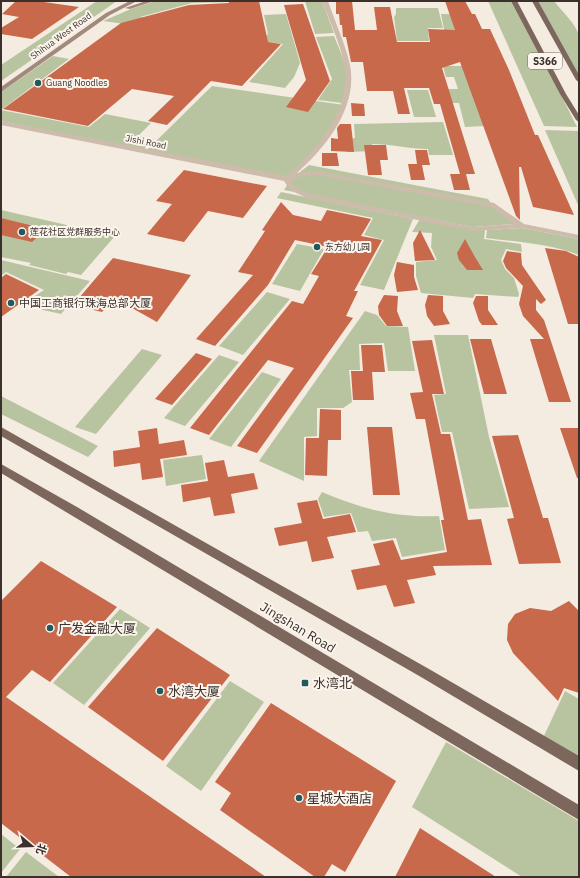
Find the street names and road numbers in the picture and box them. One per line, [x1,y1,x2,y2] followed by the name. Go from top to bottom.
[28,10,93,61] street label: Shihua West Road
[528,53,562,69] road number: S366
[125,132,167,151] street label: Jishi Road
[257,598,339,657] street label: Jingshan Road

